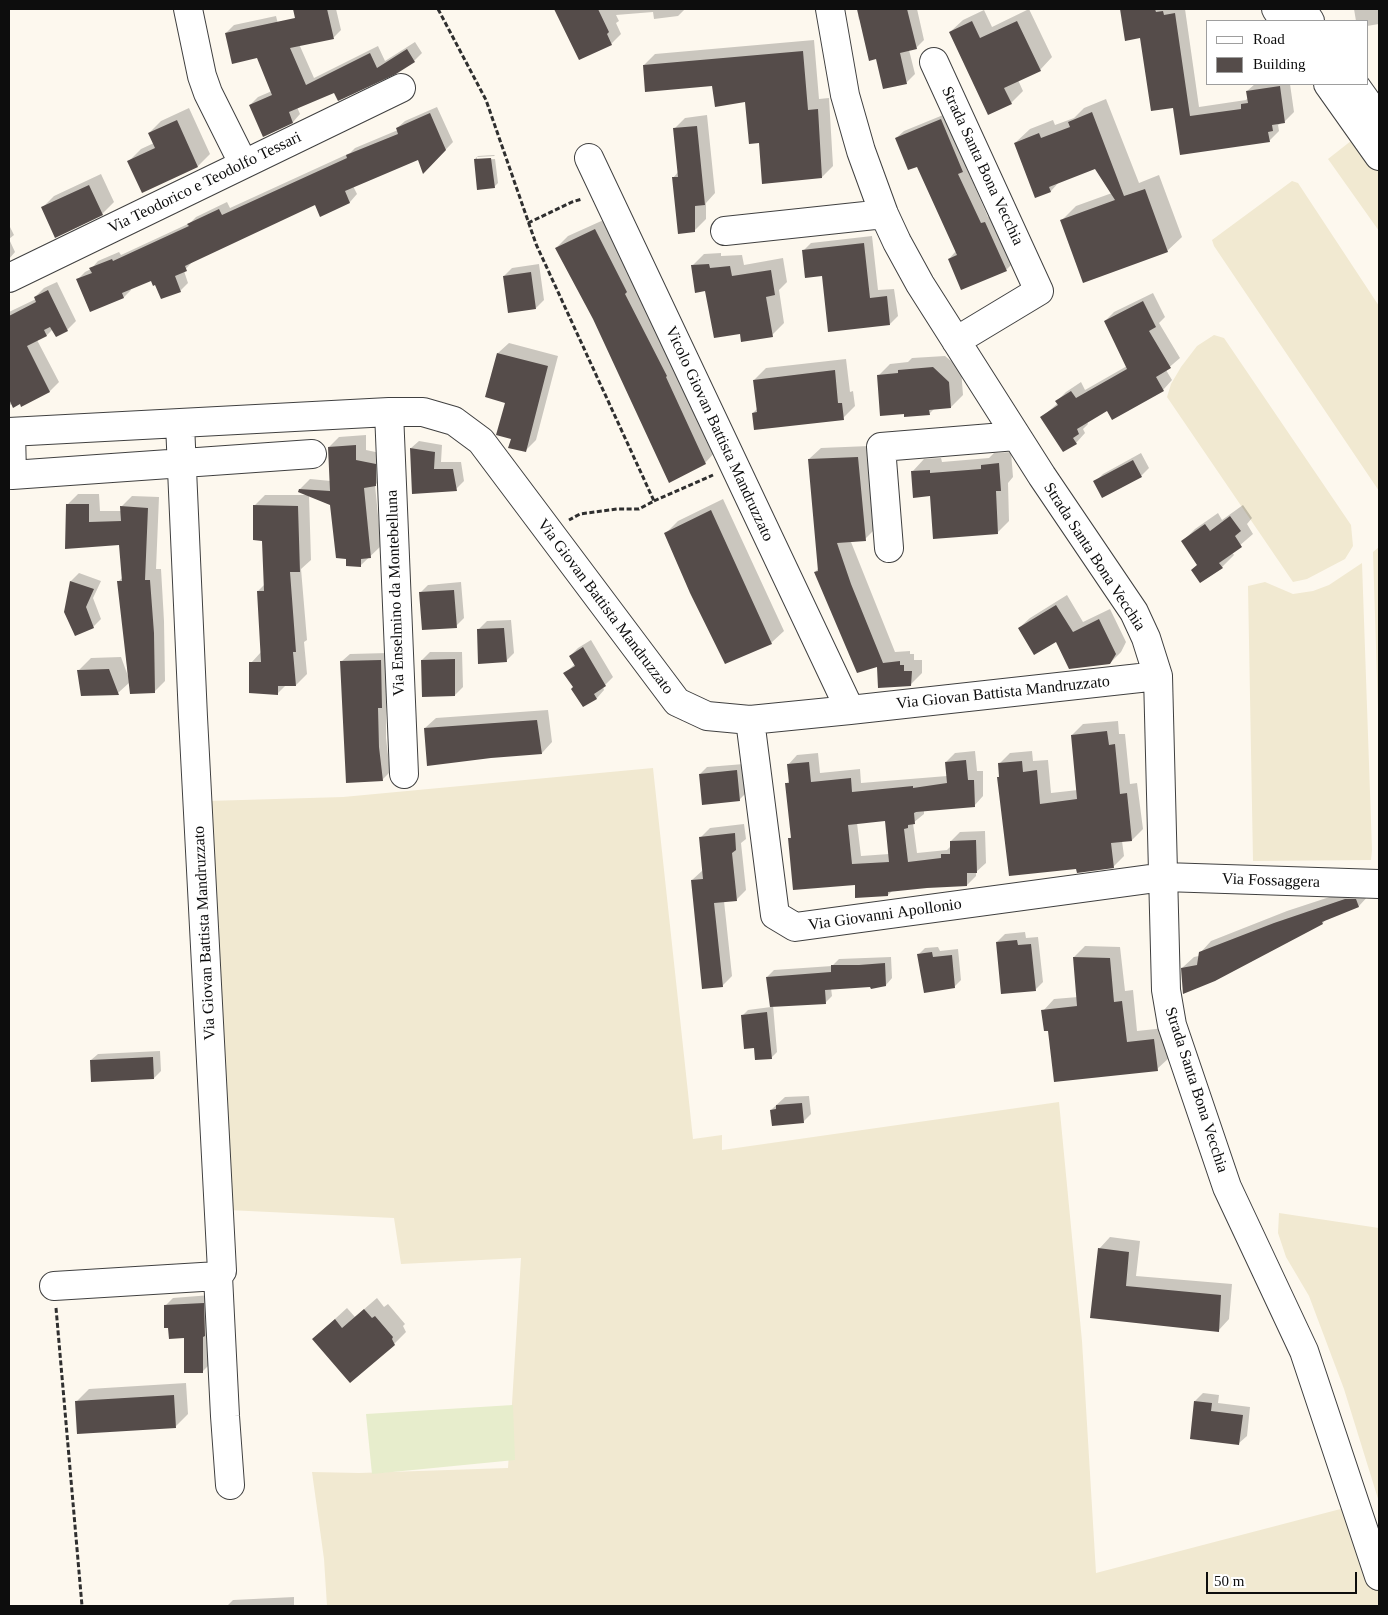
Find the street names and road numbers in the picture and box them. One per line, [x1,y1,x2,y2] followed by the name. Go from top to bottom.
[937,84,1027,248] street label: Strada Santa Bona Vecchia
[105,128,305,238] street label: Via Teodorico e Teodolfo Tessari
[661,323,777,545] street label: Vicolo Giovan Battista Mandruzzato
[1039,479,1149,635] street label: Strada Santa Bona Vecchia
[383,489,409,697] street label: Via Enselmino da Montebelluna
[533,516,677,698] street label: Via Giovan Battista Mandruzzato
[895,672,1111,714] street label: Via Giovan Battista Mandruzzato
[190,825,220,1041] street label: Via Giovan Battista Mandruzzato
[1222,870,1320,892] street label: Via Fossaggera
[807,895,963,935] street label: Via Giovanni Apollonio
[1160,1005,1232,1175] street label: Strada Santa Bona Vecchia

